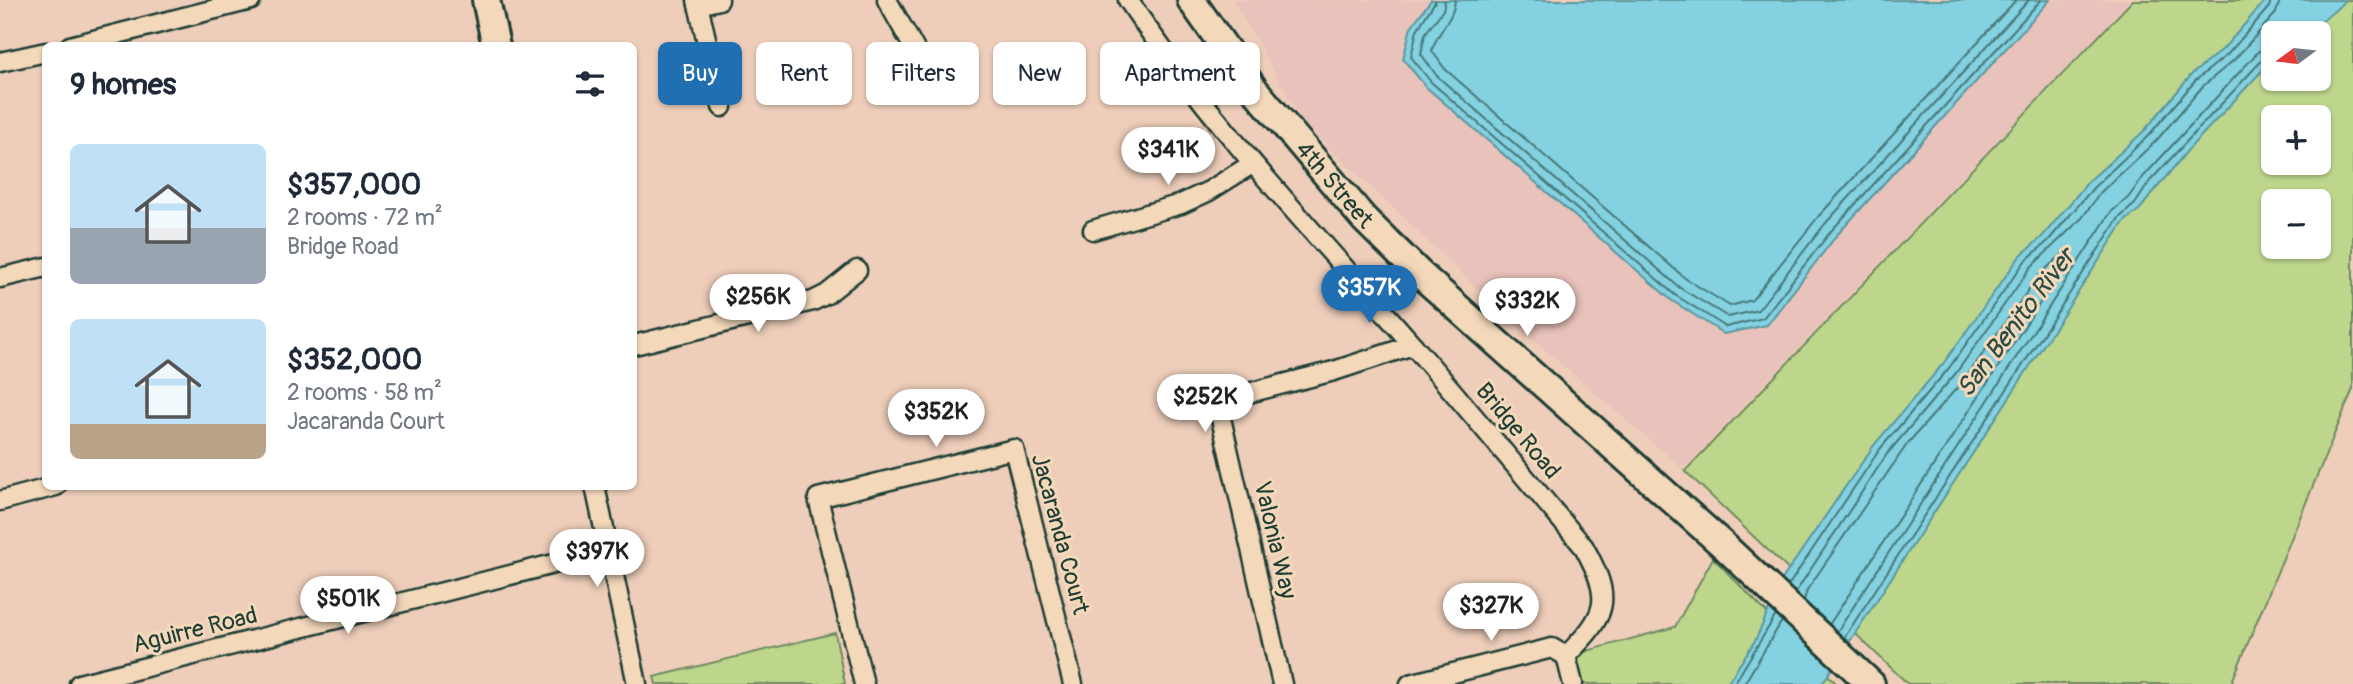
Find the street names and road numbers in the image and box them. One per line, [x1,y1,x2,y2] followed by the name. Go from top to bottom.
[1290,135,1380,235] street label: 4th Street
[1469,377,1567,485] street label: Bridge Road
[1025,451,1095,618] street label: Jacaranda Court
[1247,478,1303,602] street label: Valonia Way
[130,601,260,659] street label: Aguirre Road

